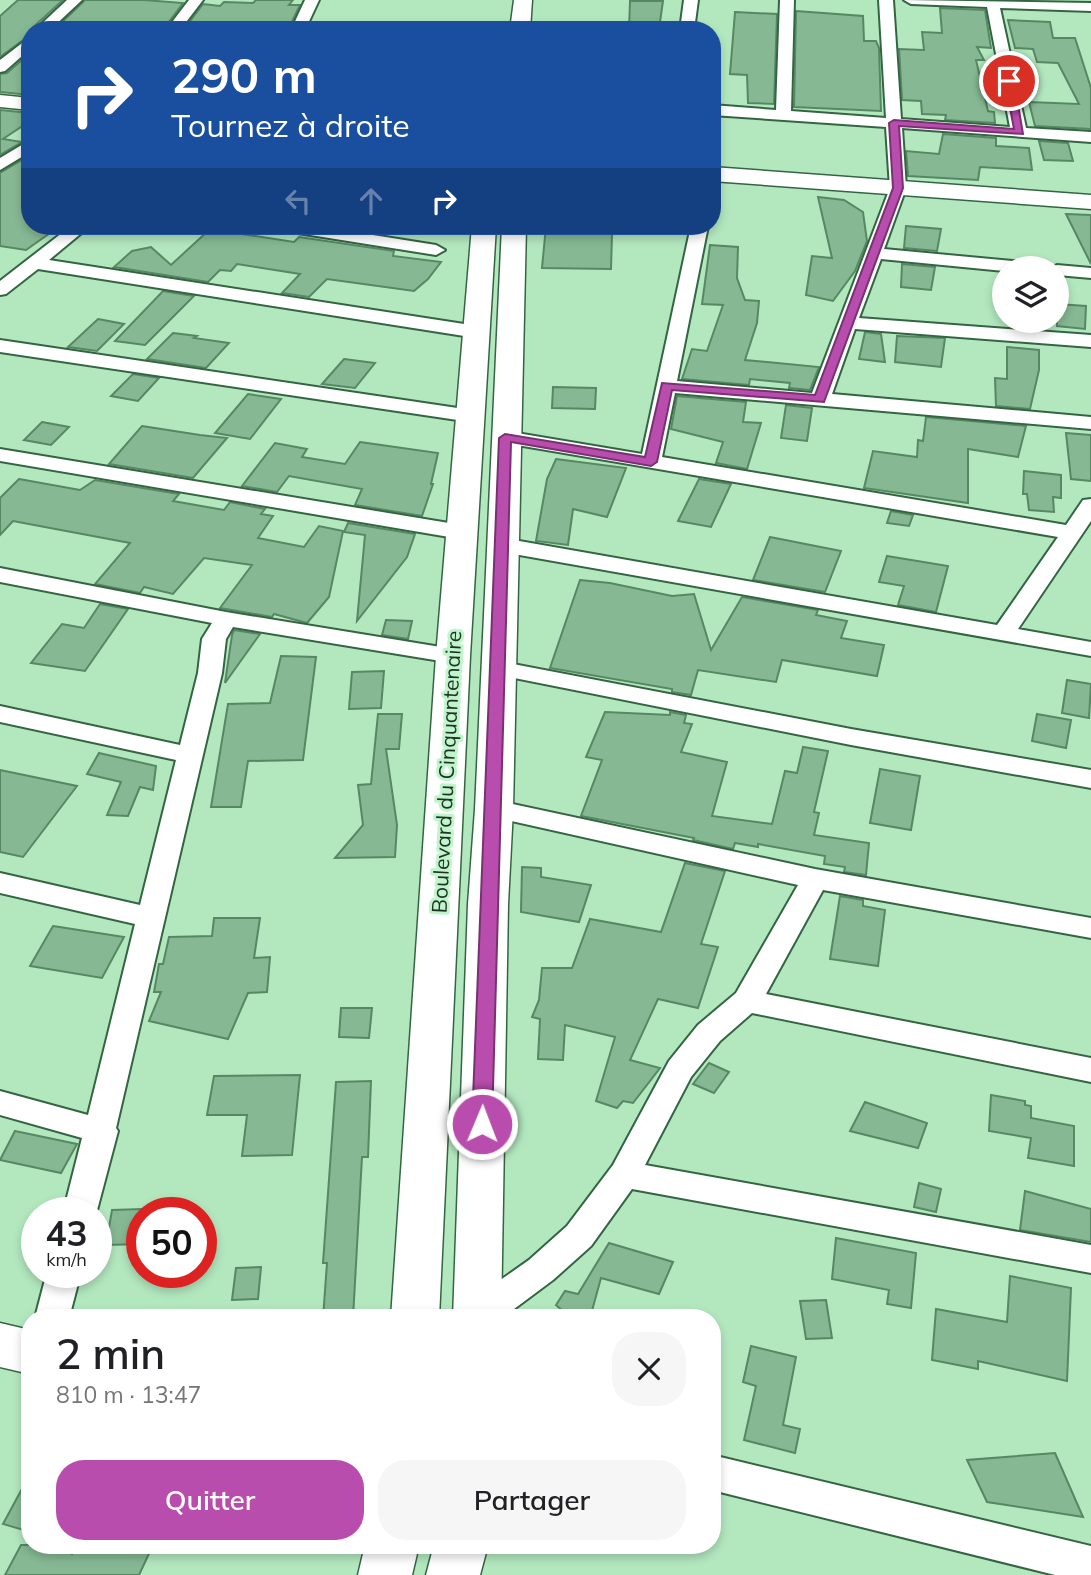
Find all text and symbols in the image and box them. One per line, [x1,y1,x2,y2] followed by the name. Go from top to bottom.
[171,44,317,105] text: 290 m
[56,49,147,140] icon: right
[979,51,1039,111] pin
[990,62,1028,100] icon: arrive
[171,105,410,145] text: Tournez à droite
[279,182,317,220] icon: left
[352,182,390,220] icon: ahead
[425,182,463,220] icon: right
[992,256,1069,333] map controls
[992,256,1069,333] button: layers
[426,630,466,914] street label: Boulevard du Cinquantenaire
[445,1087,519,1161] position arrow
[126,1197,217,1288] speed limit sign: 50
[45,1211,88,1255] text: 43
[46,1248,87,1271] text: km/h
[56,1327,165,1380] text: 2 min
[612,1332,686,1406] button: close
[56,1380,201,1409] text: 810 m · 13:47
[56,1460,364,1540] button: Quitter
[378,1460,686,1540] button: Partager

